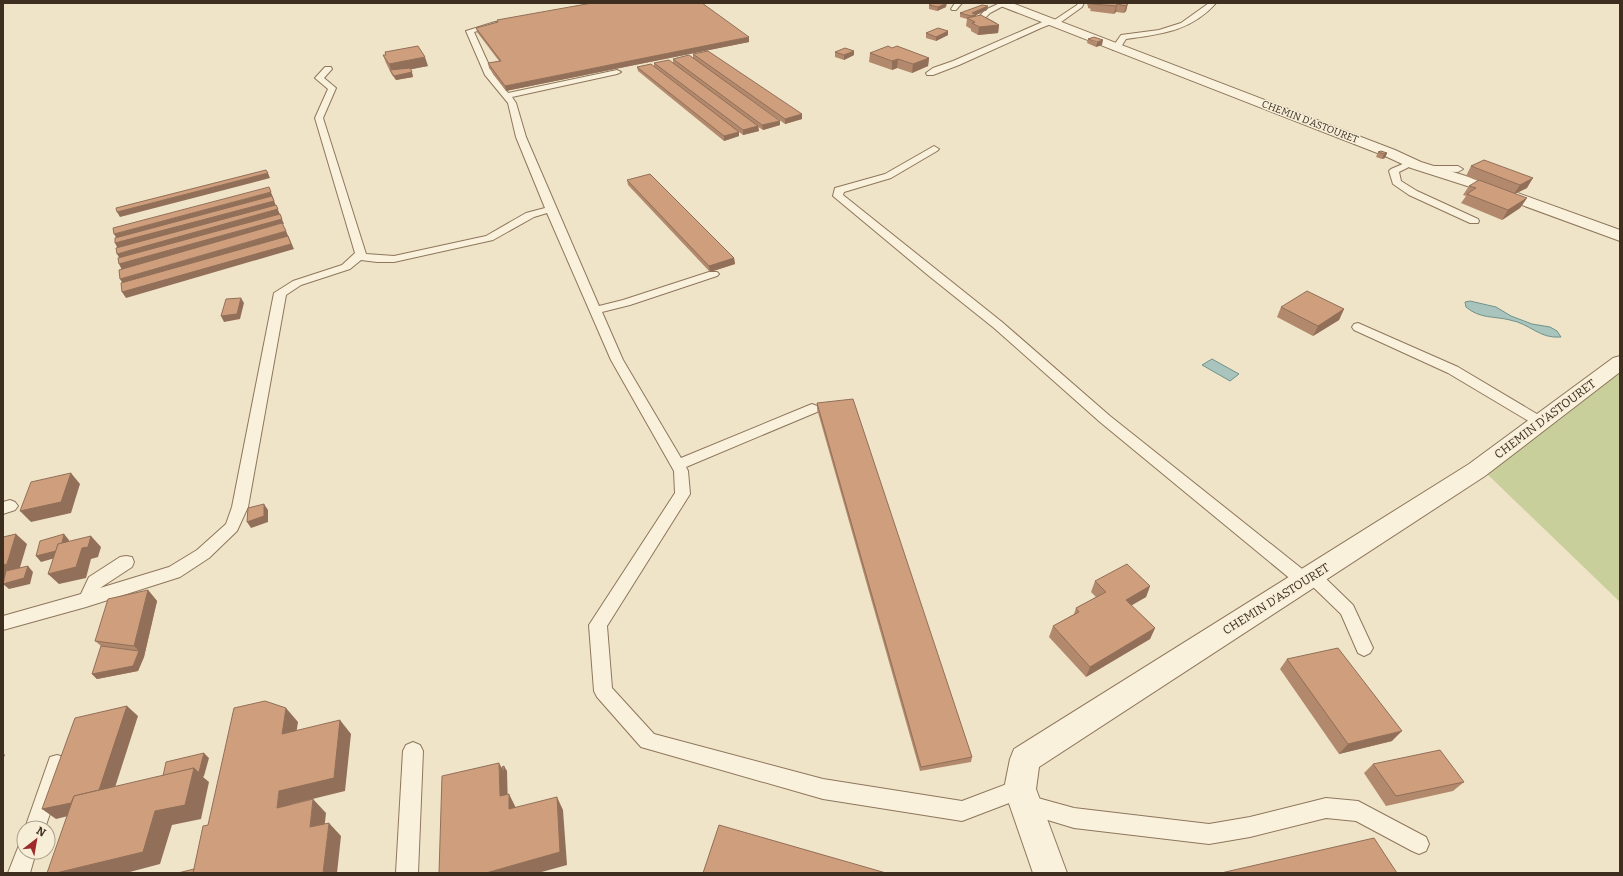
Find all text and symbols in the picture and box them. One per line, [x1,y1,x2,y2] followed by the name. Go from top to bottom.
[1260,98,1360,146] street label: CHEMIN D'ASTOURET
[1492,376,1598,462] street label: CHEMIN D'ASTOURET
[1220,561,1332,637] street label: CHEMIN D'ASTOURET
[16,820,56,860] north arrow
[34,824,48,840] text: N

